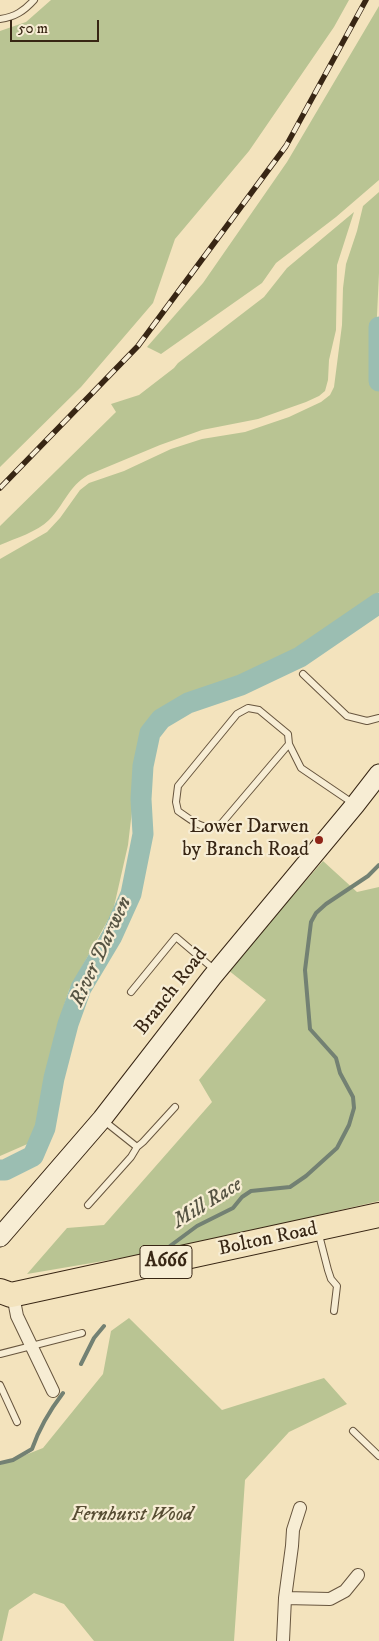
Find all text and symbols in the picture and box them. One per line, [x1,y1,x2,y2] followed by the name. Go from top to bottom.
[12,10,101,42] scale bar
[18,19,48,38] text: 50 m
[182,816,309,863] place label: Lower Darwen by Branch Road
[313,834,325,846] marker: Lower Darwen by Branch Road
[66,893,138,1011] water label: River Darwen
[131,944,213,1040] street label: Branch Road
[169,1173,247,1235] water label: Mill Race
[216,1218,320,1262] street label: Bolton Road
[140,1246,192,1278] road number: A666
[71,1504,193,1528] park label: Fernhurst Wood

